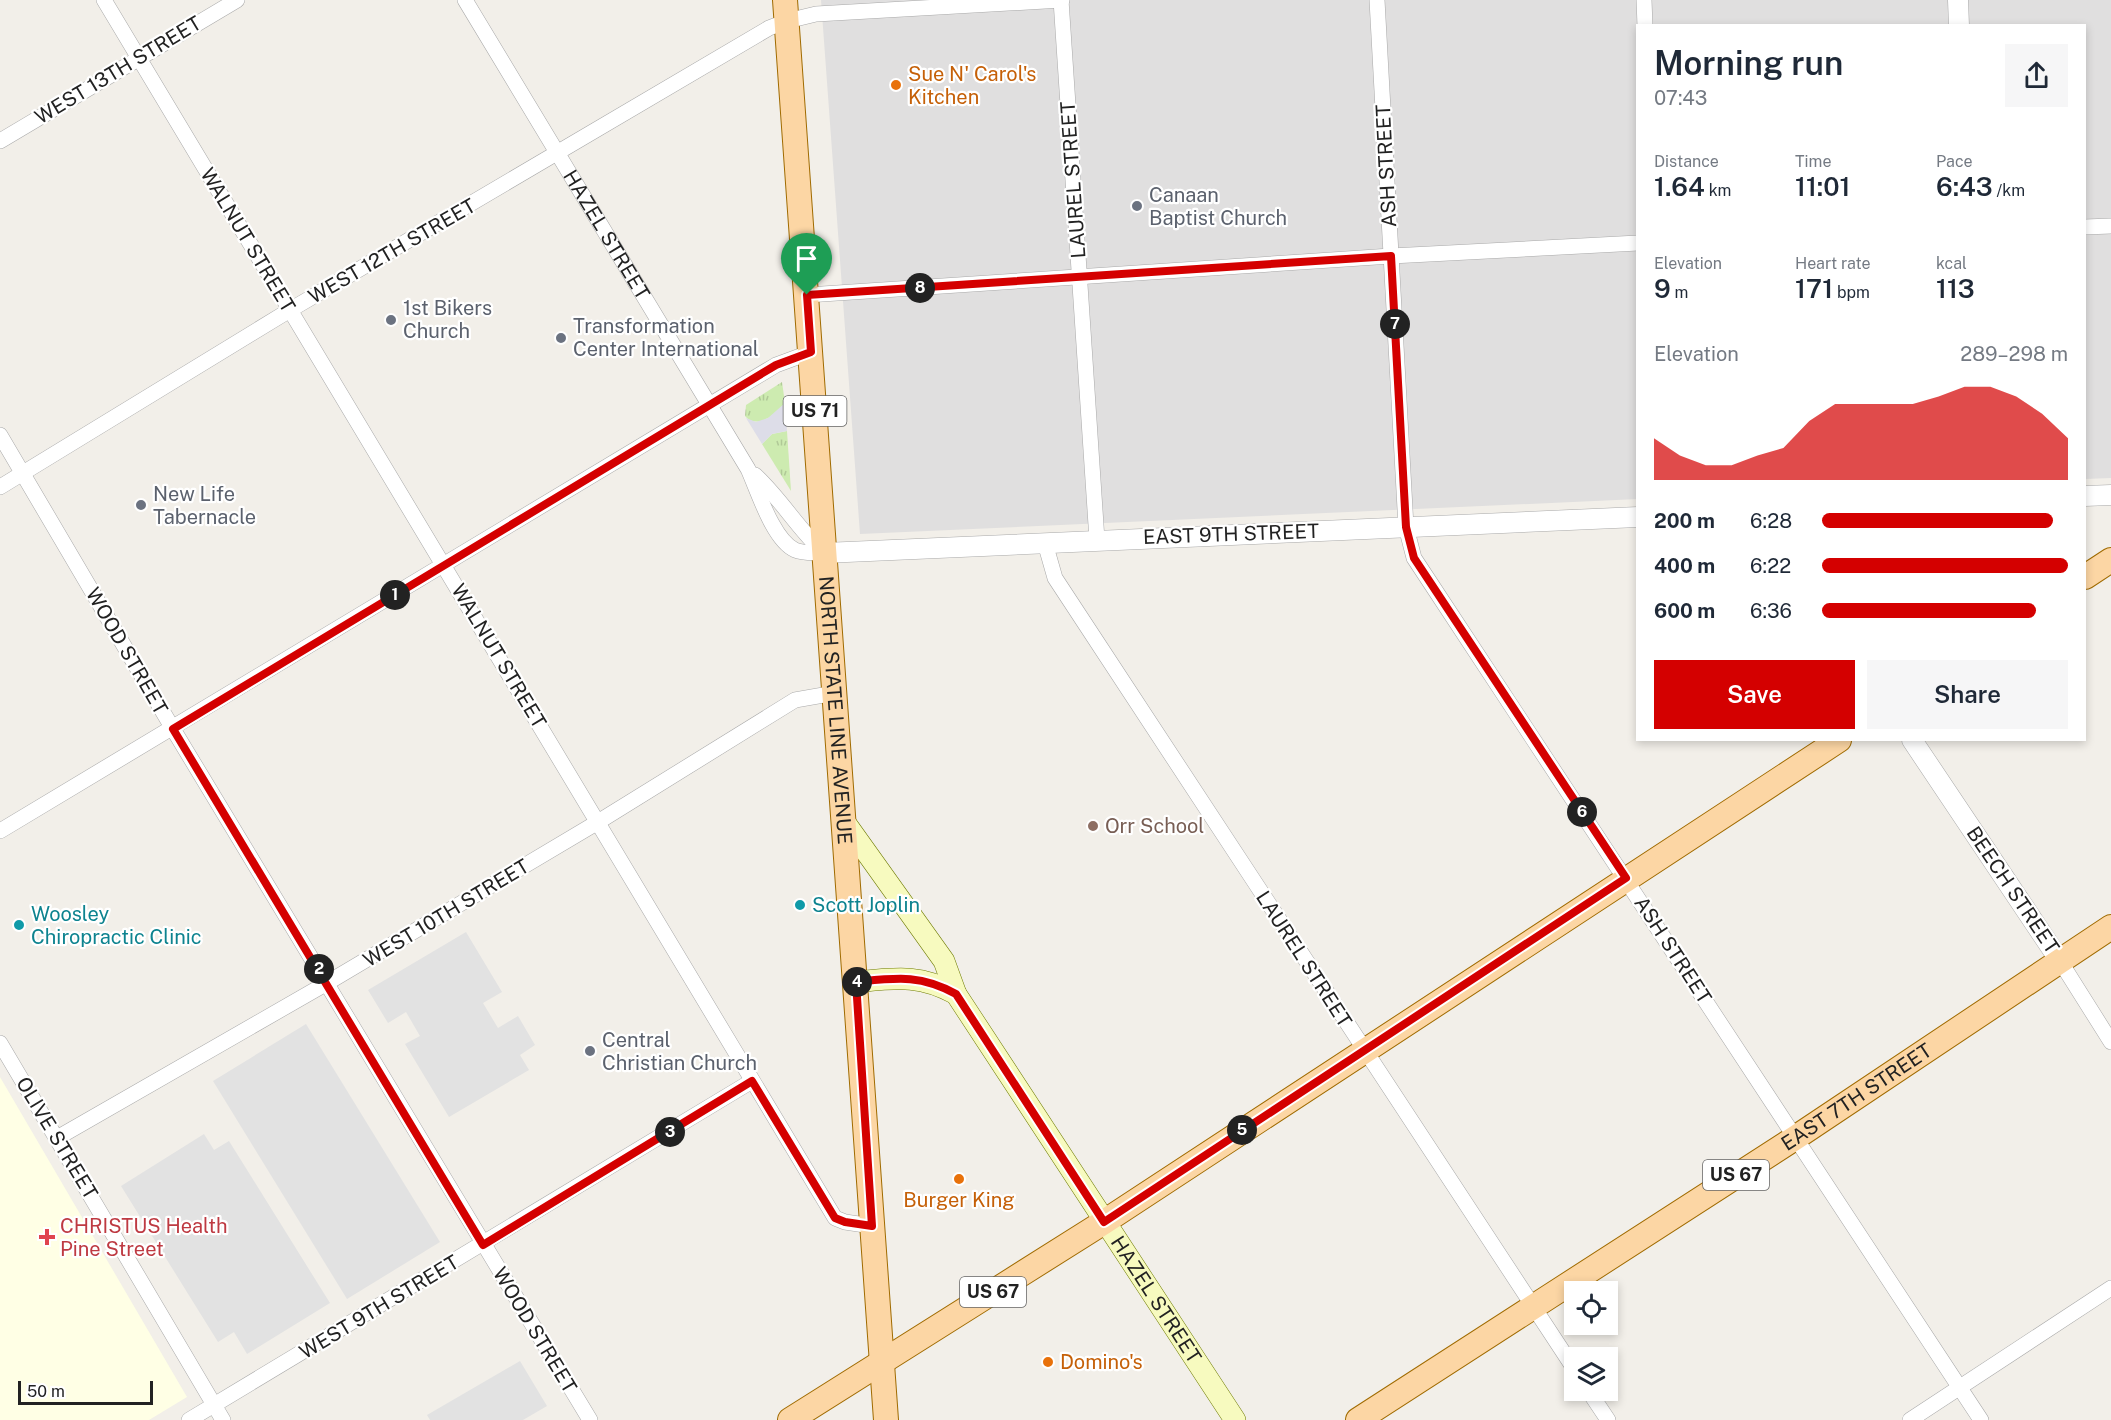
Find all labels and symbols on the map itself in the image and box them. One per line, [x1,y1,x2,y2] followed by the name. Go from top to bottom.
[30,11,206,129] street label: WEST 13TH STREET
[908,62,1036,109] place label: Sue N' Carol's Kitchen
[889,78,903,92] marker: Sue N' Carol's Kitchen
[1056,100,1090,259] street label: LAUREL STREET
[1371,104,1401,228] street label: ASH STREET
[196,164,301,317] street label: WALNUT STREET
[558,165,655,304] street label: HAZEL STREET
[1149,183,1287,230] place label: Canaan Baptist Church
[304,193,480,309] street label: WEST 12TH STREET
[1130,199,1144,213] marker: Canaan Baptist Church
[781,233,832,295] pin
[905,273,935,303] pin: 8
[403,296,492,343] place label: 1st Bikers Church
[1380,309,1410,339] pin: 7
[384,313,398,327] marker: 1st Bikers Church
[573,314,759,361] place label: Transformation Center International
[554,331,568,345] marker: Transformation Center International
[784,396,846,426] road number: US 71
[153,482,256,529] place label: New Life Tabernacle
[134,498,148,512] marker: New Life Tabernacle
[1143,519,1320,549] street label: EAST 9TH STREET
[814,575,857,845] street label: NORTH STATE LINE AVENUE
[380,580,410,610] pin: 1
[447,580,552,733] street label: WALNUT STREET
[81,583,173,719] street label: WOOD STREET
[1567,797,1597,827] pin: 6
[1105,814,1204,838] place label: Orr School
[1086,819,1100,833] marker: Orr School
[1962,822,2064,958] street label: BEECH STREET
[359,854,533,972] street label: WEST 10TH STREET
[1251,886,1357,1032] street label: LAUREL STREET
[1629,892,1717,1008] street label: ASH STREET
[812,893,920,917] place label: Scott Joplin
[793,898,807,912] marker: Scott Joplin
[31,902,202,949] place label: Woosley Chiropractic Clinic
[12,918,26,932] marker: Woosley Chiropractic Clinic
[304,954,334,984] pin: 2
[842,967,872,997] pin: 4
[602,1028,757,1075] place label: Central Christian Church
[1777,1038,1936,1156] street label: EAST 7TH STREET
[583,1044,597,1058] marker: Central Christian Church
[11,1073,103,1204] street label: OLIVE STREET
[1227,1115,1257,1145] pin: 5
[655,1117,685,1147] pin: 3
[1703,1160,1769,1190] road number: US 67
[952,1172,966,1186] marker: Burger King
[903,1188,1015,1212] place label: Burger King
[60,1214,228,1261] place label: CHRISTUS Health Pine Street
[38,1228,56,1246] marker: CHRISTUS Health Pine Street
[1106,1231,1206,1368] street label: HAZEL STREET
[295,1250,463,1364] street label: WEST 9TH STREET
[488,1263,582,1397] street label: WOOD STREET
[960,1277,1026,1307] road number: US 67
[1060,1350,1143,1374] place label: Domino's
[1041,1355,1055,1369] marker: Domino's
[18,1378,153,1406] scale bar

